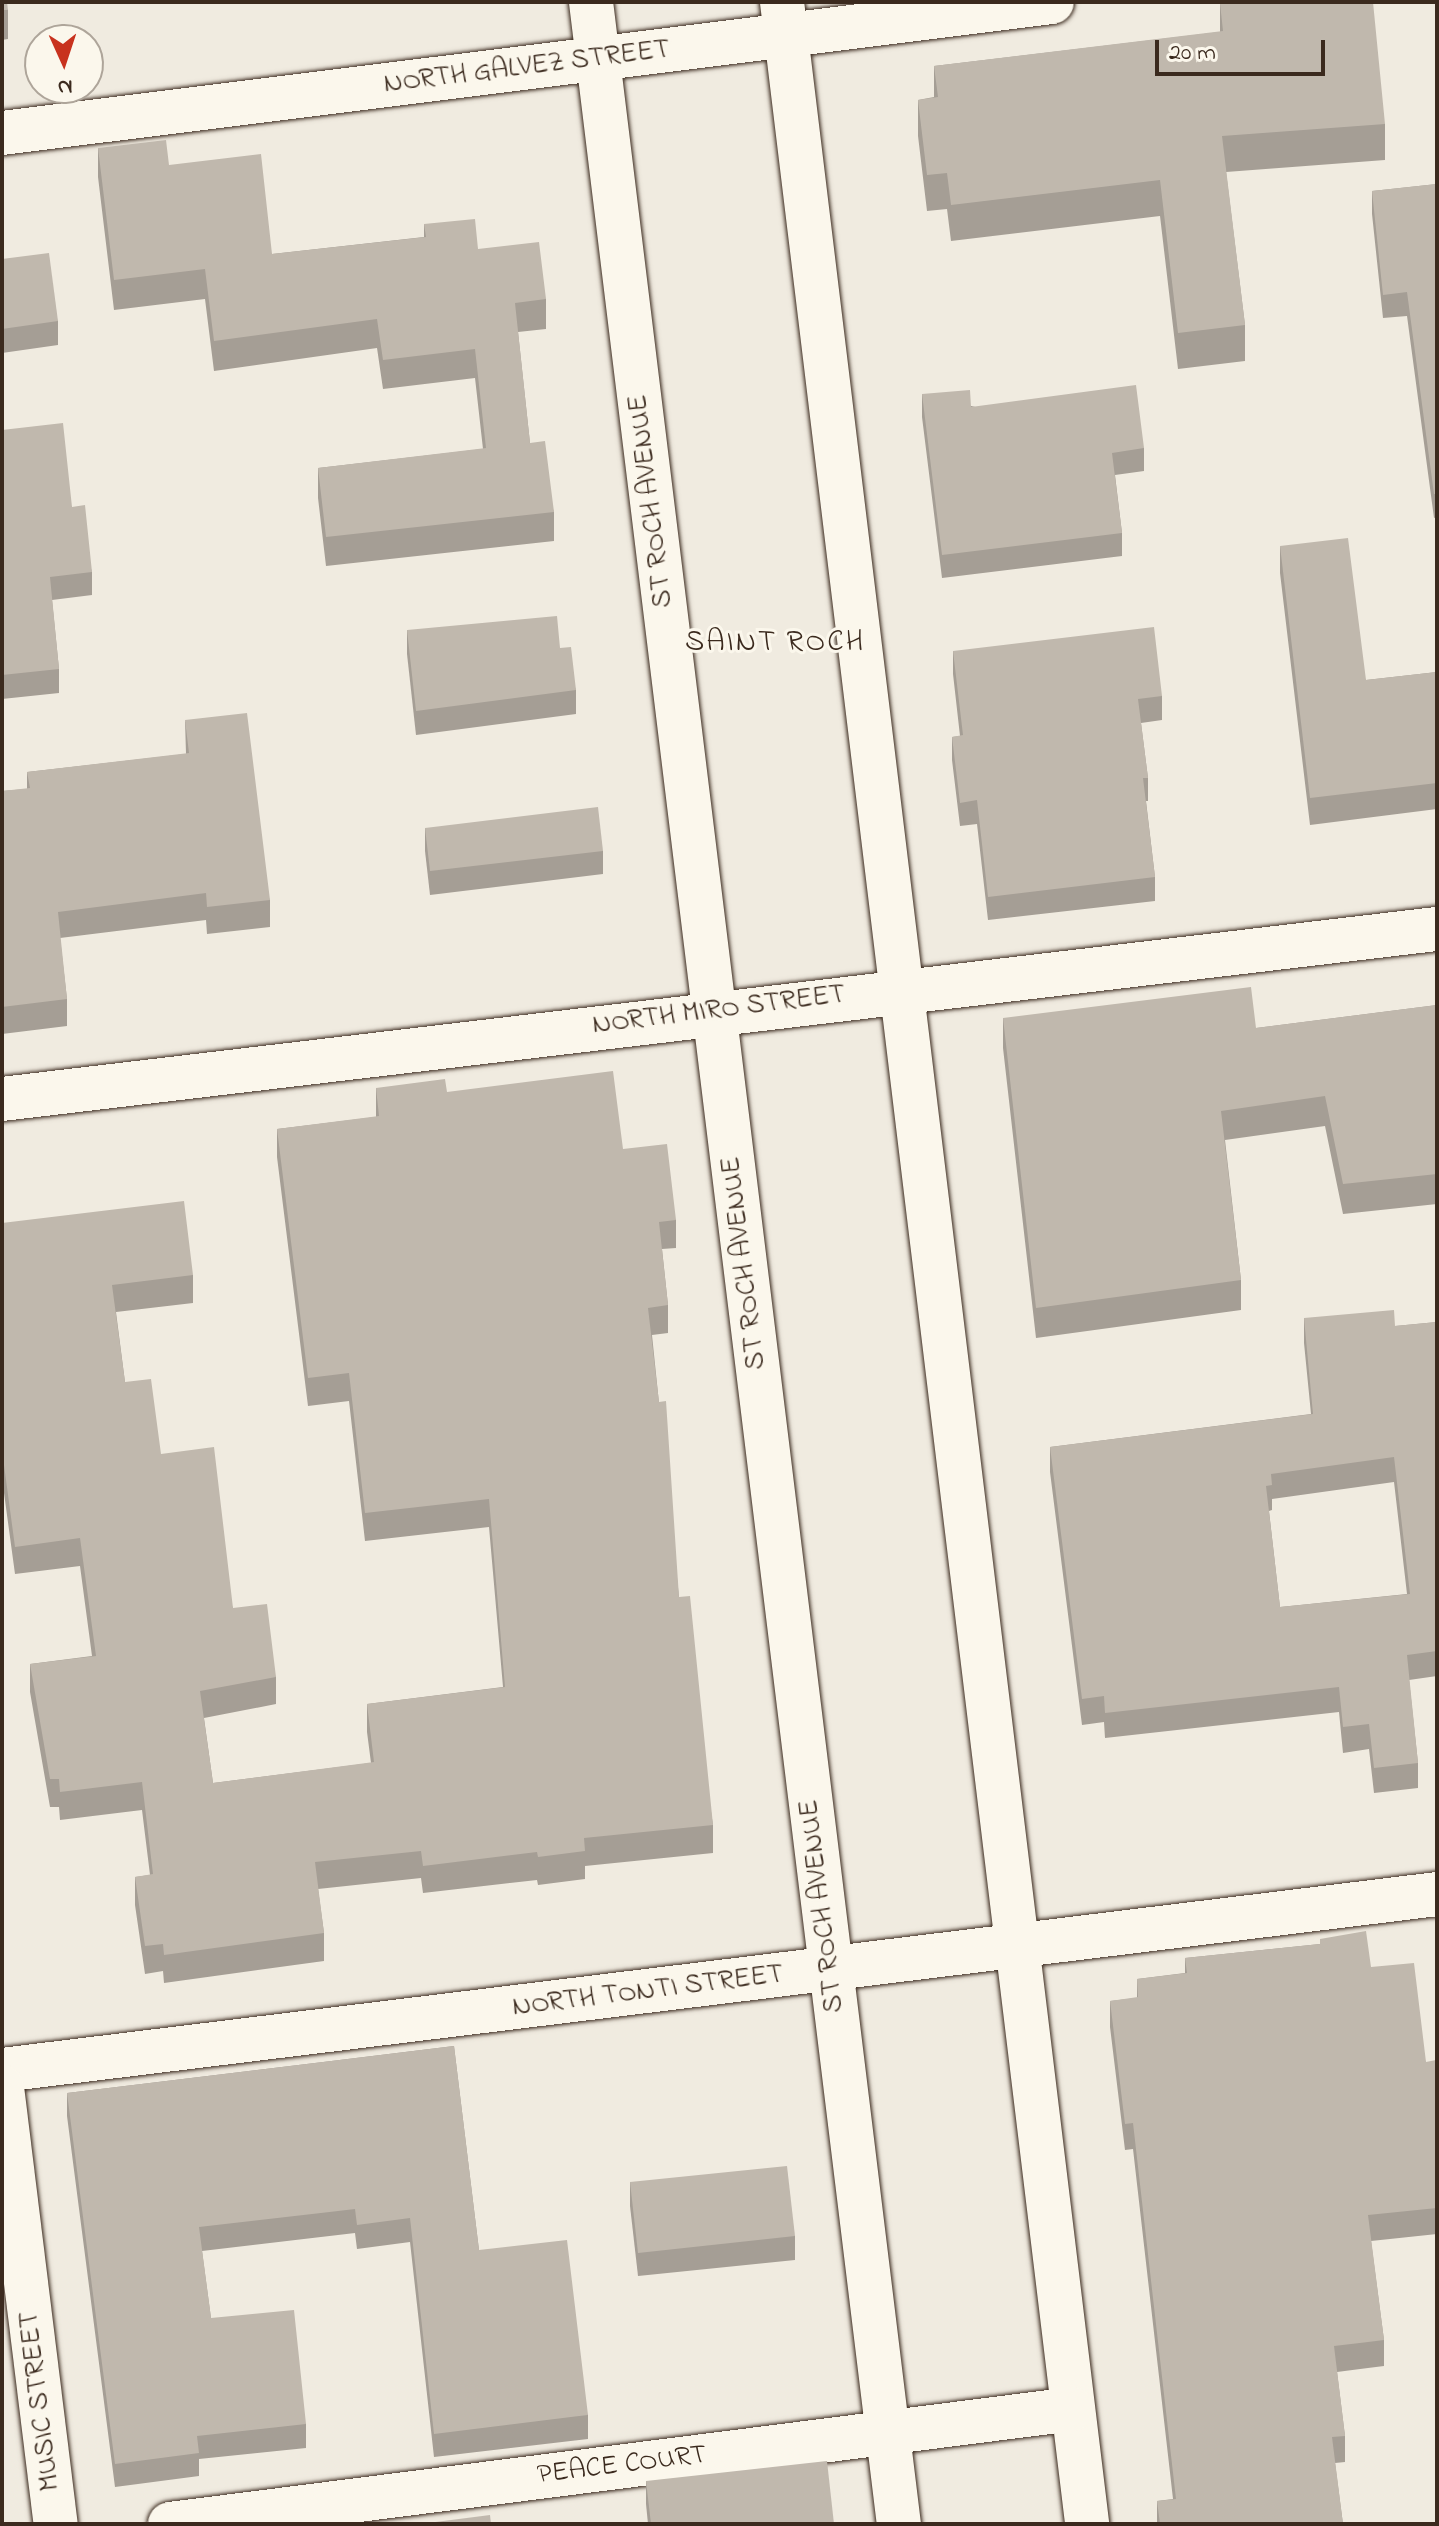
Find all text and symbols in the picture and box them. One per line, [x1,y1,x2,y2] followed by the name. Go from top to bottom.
[24,24,104,104] north arrow
[1159,24,1329,74] scale bar
[382,34,672,102] street label: NORTH GALVEZ STREET
[1169,36,1216,71] text: 20 m
[57,70,73,102] text: N
[622,392,682,610] street label: ST ROCH AVENUE
[685,625,865,661] district label: SAINT ROCH
[591,979,847,1043] street label: NORTH MIRO STREET
[715,1154,775,1372] street label: ST ROCH AVENUE
[793,1797,853,2015] street label: ST ROCH AVENUE
[511,1959,785,2025] street label: NORTH TONTI STREET
[13,2309,69,2493] street label: MUSIC STREET
[535,2439,709,2493] street label: PEACE COURT

